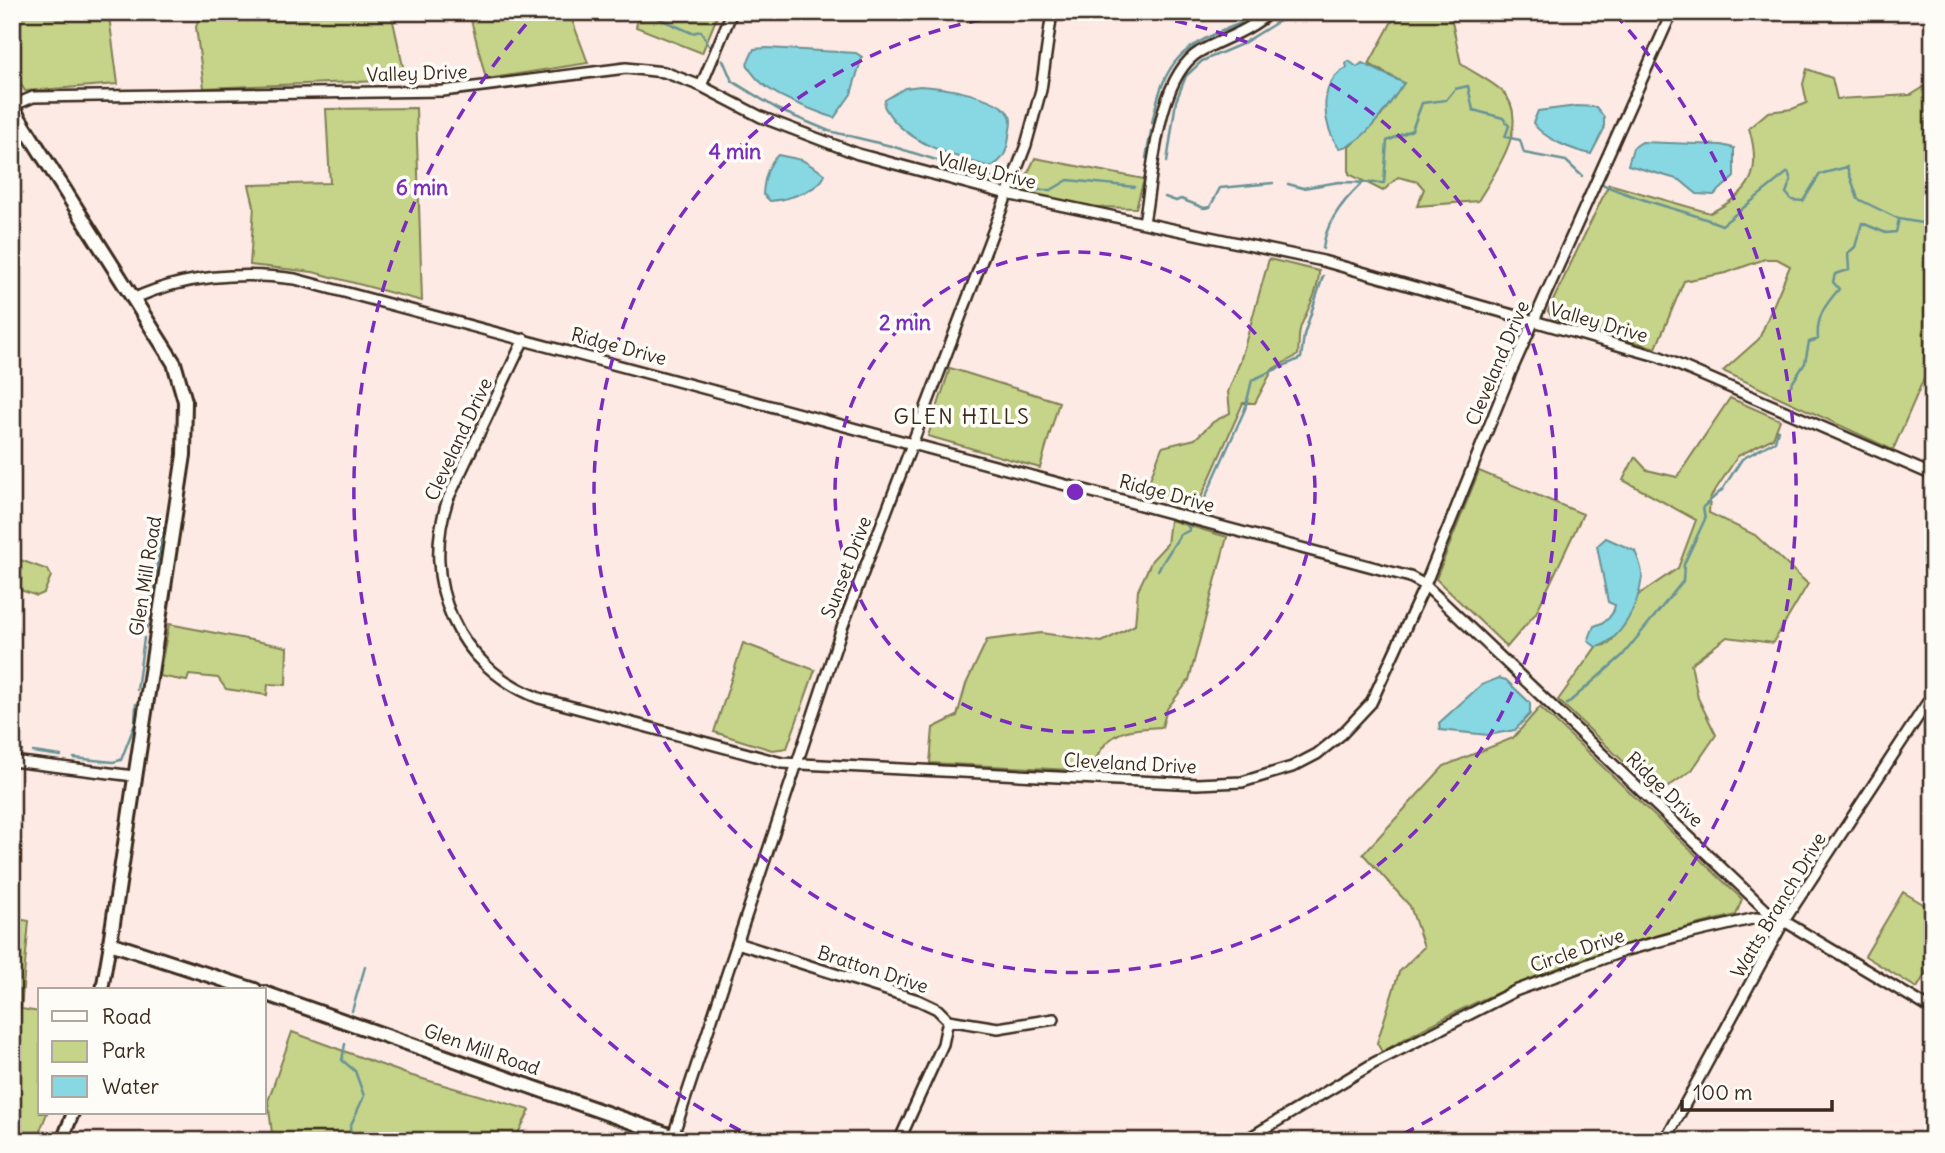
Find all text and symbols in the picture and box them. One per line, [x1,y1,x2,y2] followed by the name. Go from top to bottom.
[366,59,468,87] street label: Valley Drive
[709,138,761,165] text: 4 min
[935,146,1039,194] street label: Valley Drive
[396,174,448,201] text: 6 min
[1460,297,1534,429] street label: Cleveland Drive
[1547,297,1651,347] street label: Valley Drive
[879,309,931,336] text: 2 min
[569,322,669,370] street label: Ridge Drive
[419,374,497,504] street label: Cleveland Drive
[893,403,1031,430] district label: GLEN HILLS
[1117,469,1217,517] street label: Ridge Drive
[1063,480,1087,504] centre of rings
[816,513,876,621] street label: Sunset Drive
[124,514,166,638] street label: Glen Mill Road
[1621,746,1709,832] street label: Ridge Drive
[1063,748,1197,778] street label: Cleveland Drive
[1725,828,1831,982] street label: Watts Branch Drive
[1527,923,1627,977] street label: Circle Drive
[815,940,931,998] street label: Bratton Drive
[38,988,266,1114] legend
[102,1003,151,1030] text: Road
[421,1018,543,1080] street label: Glen Mill Road
[102,1037,145,1064] text: Park
[1682,1069,1833,1113] scale bar
[102,1073,160,1100] text: Water
[1693,1079,1752,1106] text: 100 m

